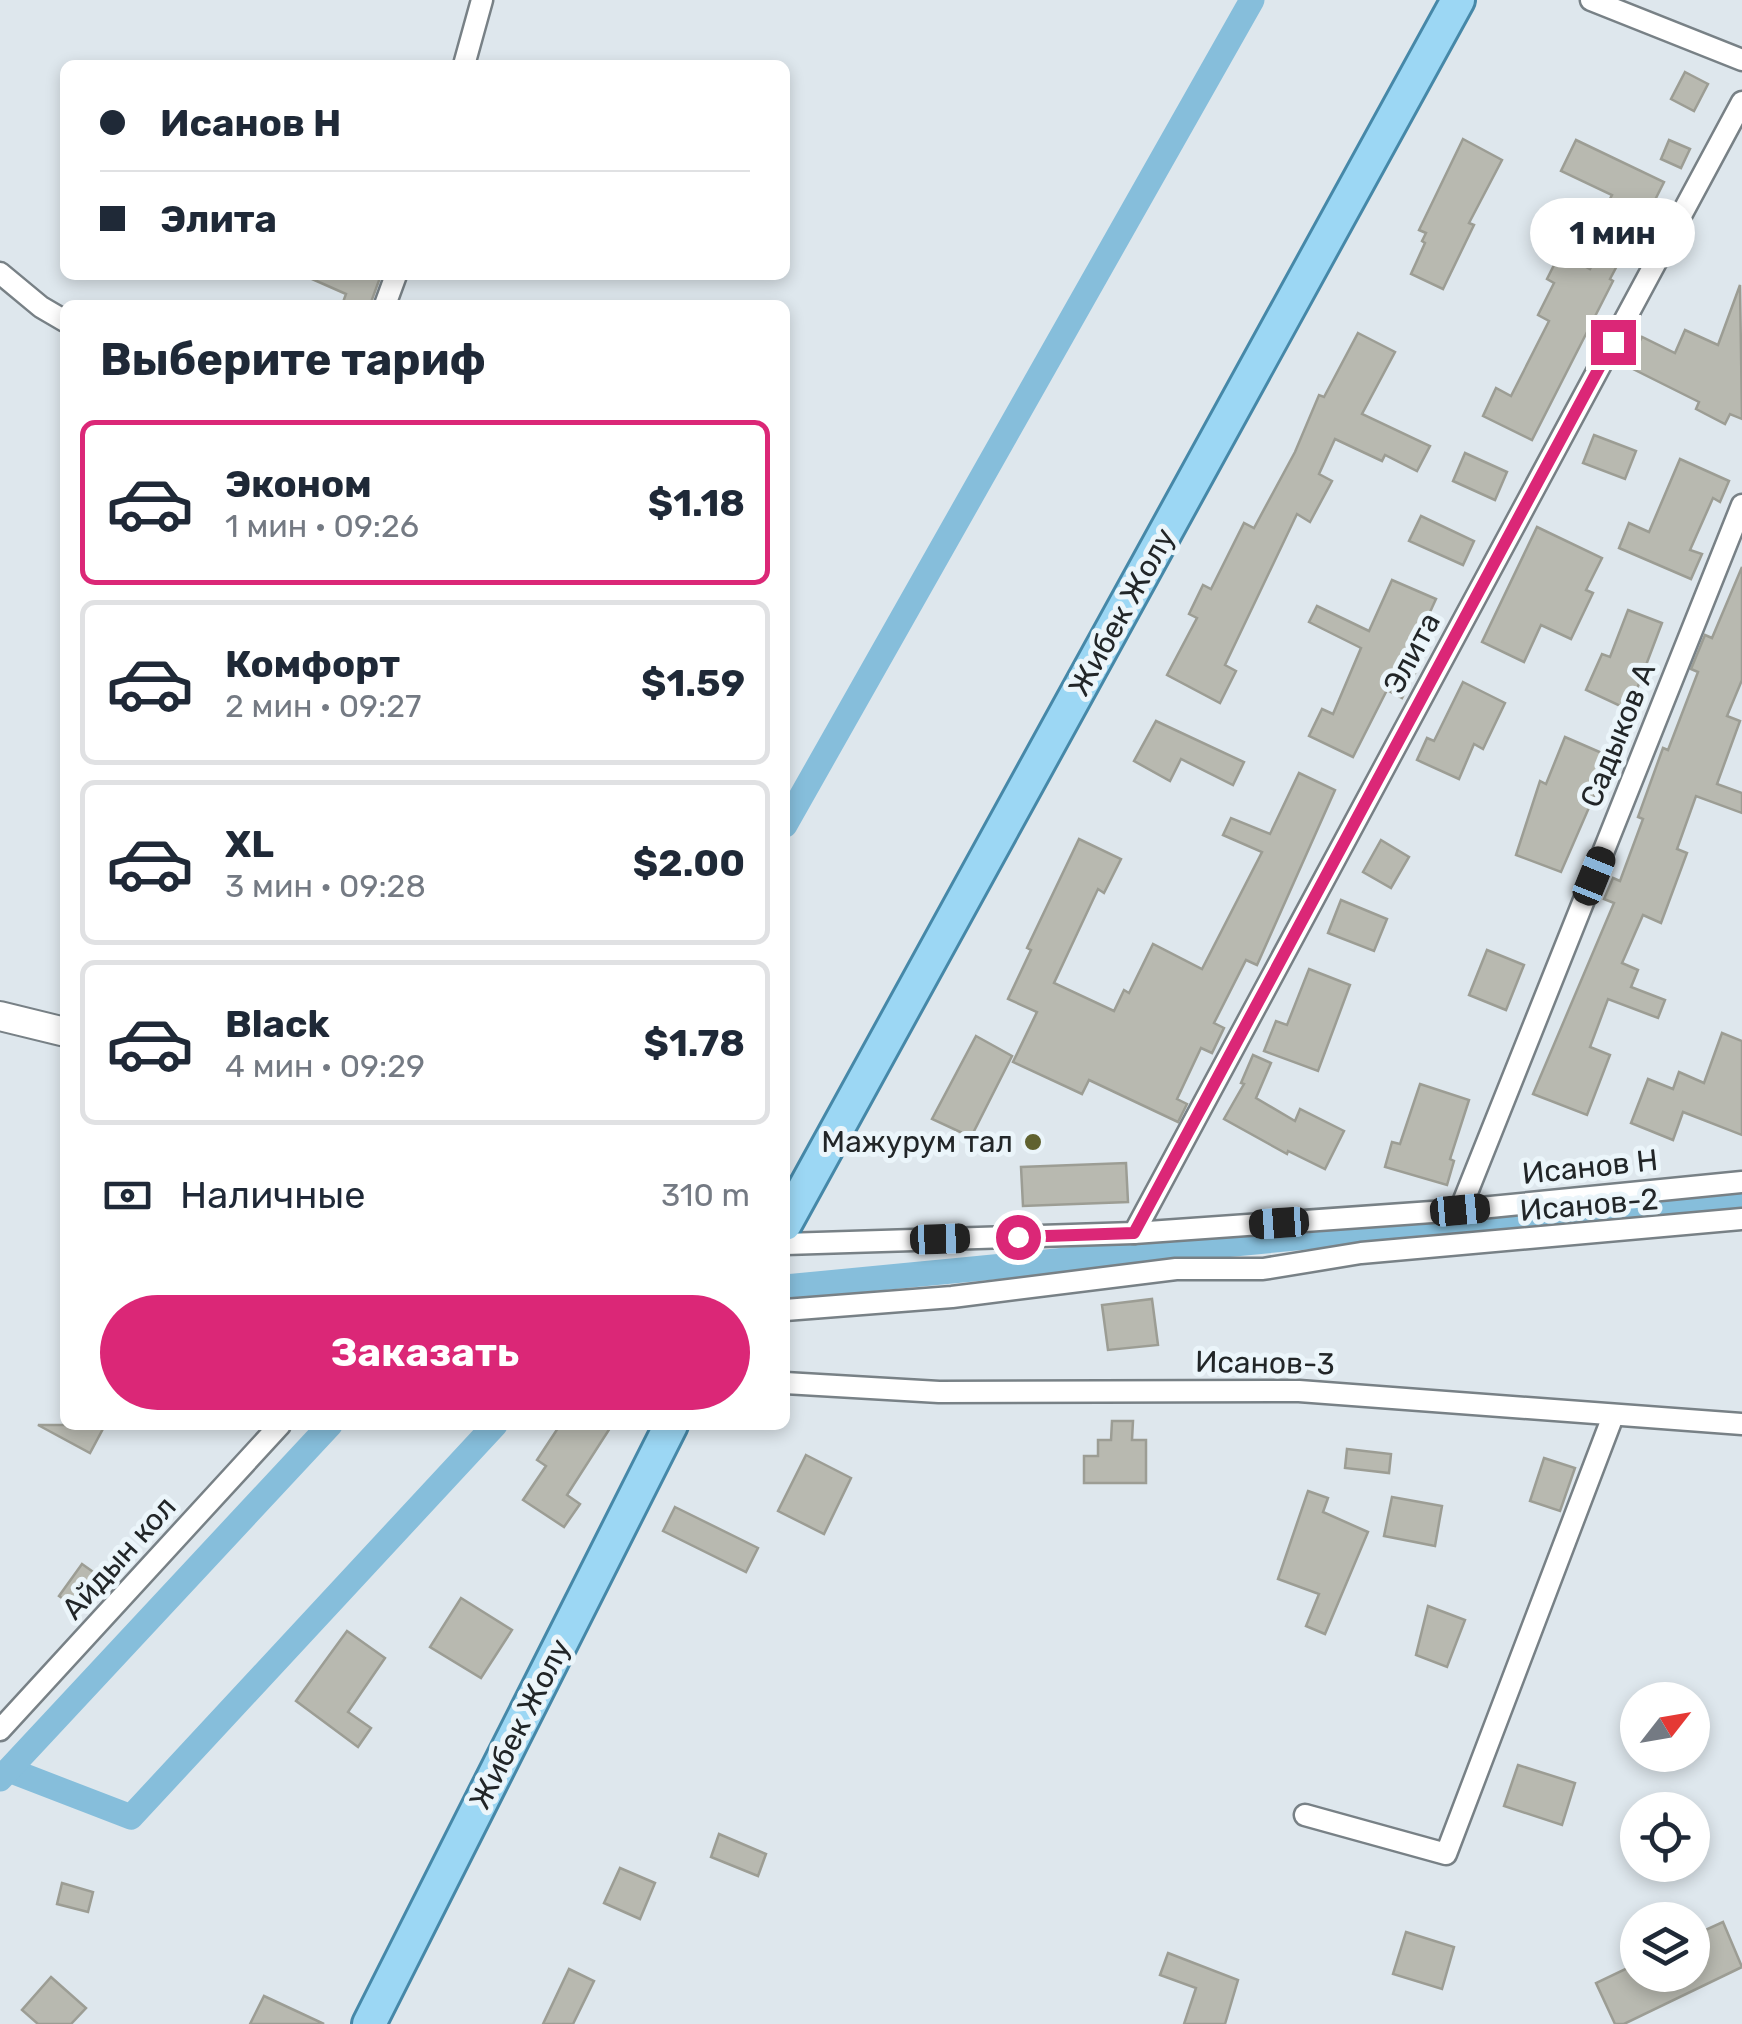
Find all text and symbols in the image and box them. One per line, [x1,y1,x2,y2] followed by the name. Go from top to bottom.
[160,100,341,146] text: Исанов Н
[160,196,277,242] text: Элита
[1530,197,1696,267] callout: 1 мин
[1569,214,1656,252] text: 1 мин
[1591,320,1636,365] route end
[100,333,486,386] text: Выберите тариф
[105,458,195,548] icon: car
[225,461,372,507] text: Эконом
[648,480,745,526] text: $1.18
[225,507,419,545] text: 1 мин · 09:26
[1061,522,1183,702] street label: Жибек Жолу
[1376,606,1448,700] street label: Элита
[105,638,195,728] icon: car
[225,641,400,687] text: Комфорт
[1573,657,1663,813] street label: Садыков А
[641,660,745,706] text: $1.59
[225,687,421,725] text: 2 мин · 09:27
[105,818,195,908] icon: car
[225,821,274,867] text: XL
[633,840,745,886] text: $2.00
[1569,843,1619,909] car
[225,867,426,905] text: 3 мин · 09:28
[105,998,195,1088] icon: car
[225,1001,330,1047] text: Black
[644,1020,745,1066] text: $1.78
[225,1047,425,1085] text: 4 мин · 09:29
[821,1124,1013,1160] place label: Мажурум тал
[1022,1131,1044,1153] marker: Мажурум тал
[1520,1142,1660,1192] street label: Исанов Н
[100,1168,155,1223] icon: cash
[180,1172,366,1218] text: Наличные
[661,1176,750,1214] text: 310 m
[1518,1181,1660,1229] street label: Исанов-2
[1429,1192,1491,1228] car
[1248,1206,1310,1240] car
[996,1215,1041,1260] route start
[909,1223,971,1255] car
[100,1295,750,1410] button: Заказать
[1195,1344,1335,1382] street label: Исанов-3
[54,1489,184,1627] street label: Айдын кол
[462,1633,578,1815] street label: Жибек Жолу
[1620,1682,1710,1772] north arrow
[1620,1682,1710,1992] map controls
[1620,1792,1710,1882] button: locate
[1620,1902,1710,1992] button: layers

